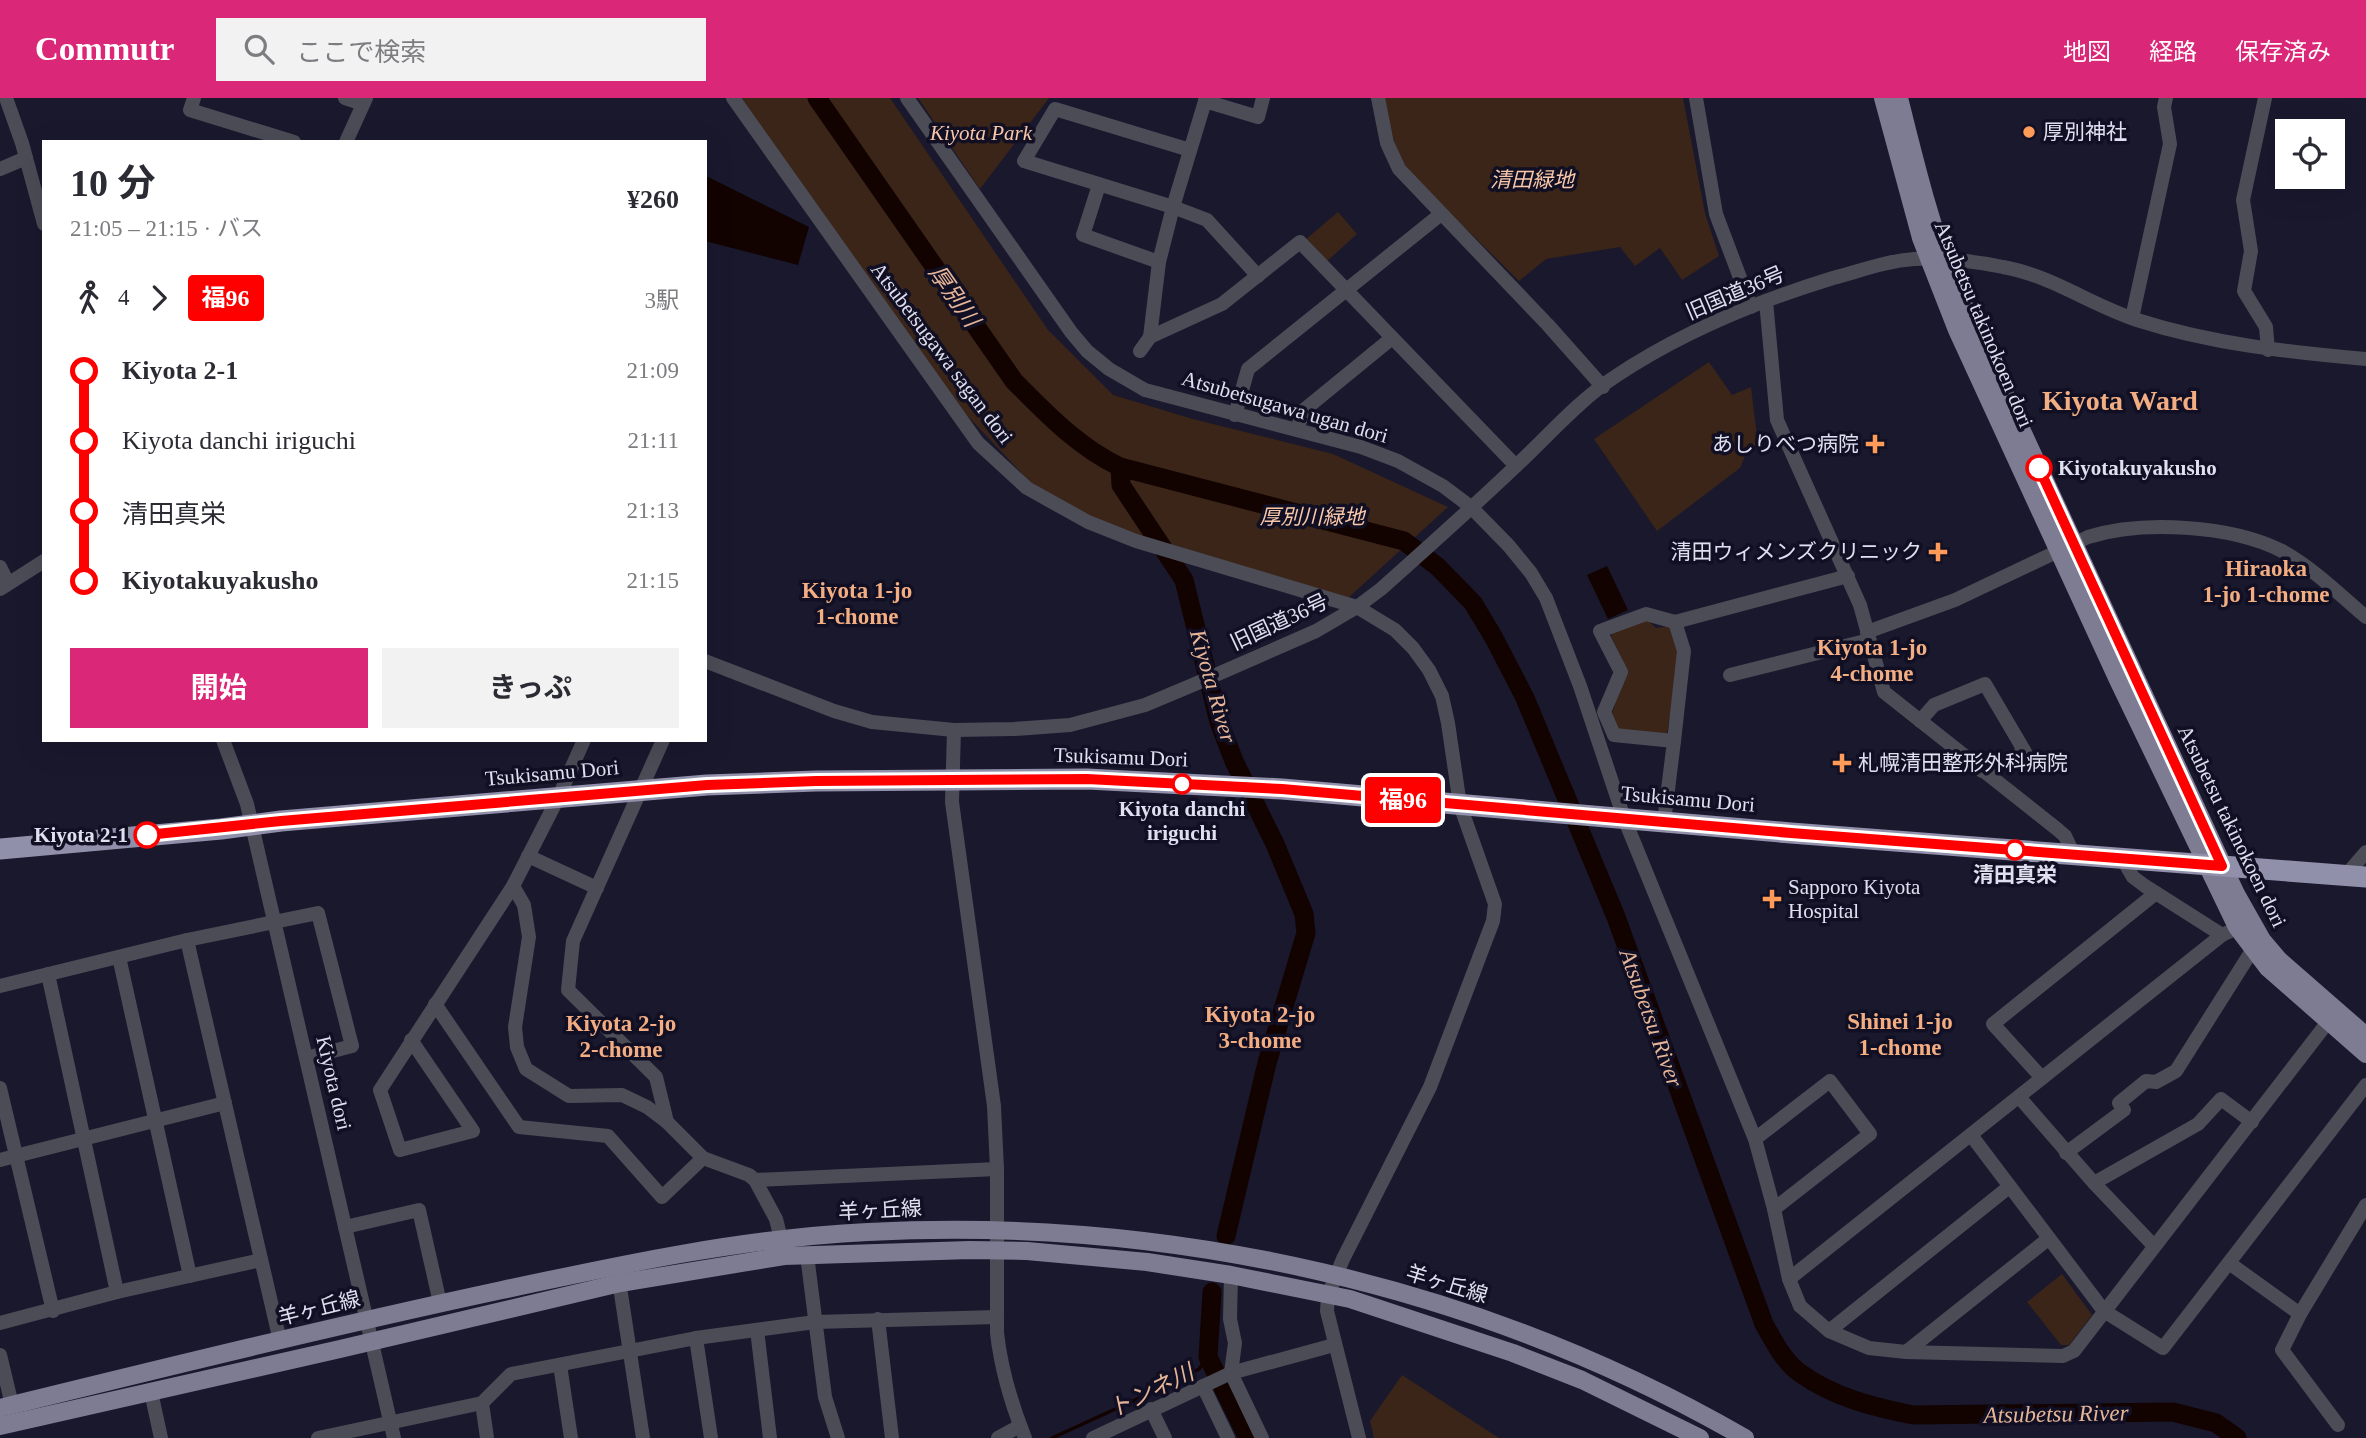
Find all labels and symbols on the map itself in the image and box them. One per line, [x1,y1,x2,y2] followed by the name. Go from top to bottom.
[2043,120,2127,144] place label: 厚別神社
[929,121,1033,145] park label: Kiyota Park
[2021,124,2037,140] marker: 厚別神社
[1490,168,1576,192] park label: 清田緑地
[1930,217,2038,431] street label: Atsubetsu takinokoen dori
[866,258,1018,448] street label: Atsubetsugawa sagan dori
[924,261,986,334] water label: 厚別川
[1682,261,1788,325] street label: 旧国道36号
[1179,366,1391,448] street label: Atsubetsugawa ugan dori
[2042,385,2198,416] district label: Kiyota Ward
[1712,432,1859,456] place label: あしりべつ病院
[1865,434,1885,454] marker: あしりべつ病院
[2026,455,2052,481] marker: Kiyotakuyakusho
[2058,456,2217,480] place label: Kiyotakuyakusho
[1260,505,1366,529] park label: 厚別川緑地
[1670,540,1922,564] place label: 清田ウィメンズクリニック
[1928,542,1948,562] marker: 清田ウィメンズクリニック
[2202,556,2330,607] district label: Hiraoka 1-jo 1-chome
[802,578,912,629] district label: Kiyota 1-jo 1-chome
[1226,589,1332,655] street label: 旧国道36号
[1185,625,1241,747] water label: Kiyota River
[1817,635,1927,686] district label: Kiyota 1-jo 4-chome
[2173,721,2291,931] street label: Atsubetsu takinokoen dori
[1053,743,1189,771] street label: Tsukisamu Dori
[1858,751,2068,775] place label: 札幌清田整形外科病院
[1832,753,1852,773] marker: 札幌清田整形外科病院
[484,755,620,791] street label: Tsukisamu Dori
[1172,774,1192,794] marker: Kiyota danchi iriguchi
[1363,777,1443,823] line badge: 福96
[1620,781,1756,817] street label: Tsukisamu Dori
[1119,797,1245,845] place label: Kiyota danchi iriguchi
[134,822,160,848] marker: Kiyota 2-1
[34,823,128,847] place label: Kiyota 2-1
[2005,840,2025,860] marker: 清田真栄
[1973,863,2057,887] place label: 清田真栄
[1788,875,1921,923] place label: Sapporo Kiyota Hospital
[1762,889,1782,909] marker: Sapporo Kiyota Hospital
[1614,944,1688,1091] water label: Atsubetsu River
[1205,1002,1315,1053] district label: Kiyota 2-jo 3-chome
[1847,1009,1953,1060] district label: Shinei 1-jo 1-chome
[566,1011,676,1062] district label: Kiyota 2-jo 2-chome
[311,1033,357,1133] street label: Kiyota dori
[837,1196,923,1224] street label: 羊ヶ丘線
[1403,1260,1491,1308] street label: 羊ヶ丘線
[275,1286,363,1330] street label: 羊ヶ丘線
[1104,1358,1200,1422] water label: トンネ川
[1981,1400,2130,1428] water label: Atsubetsu River

